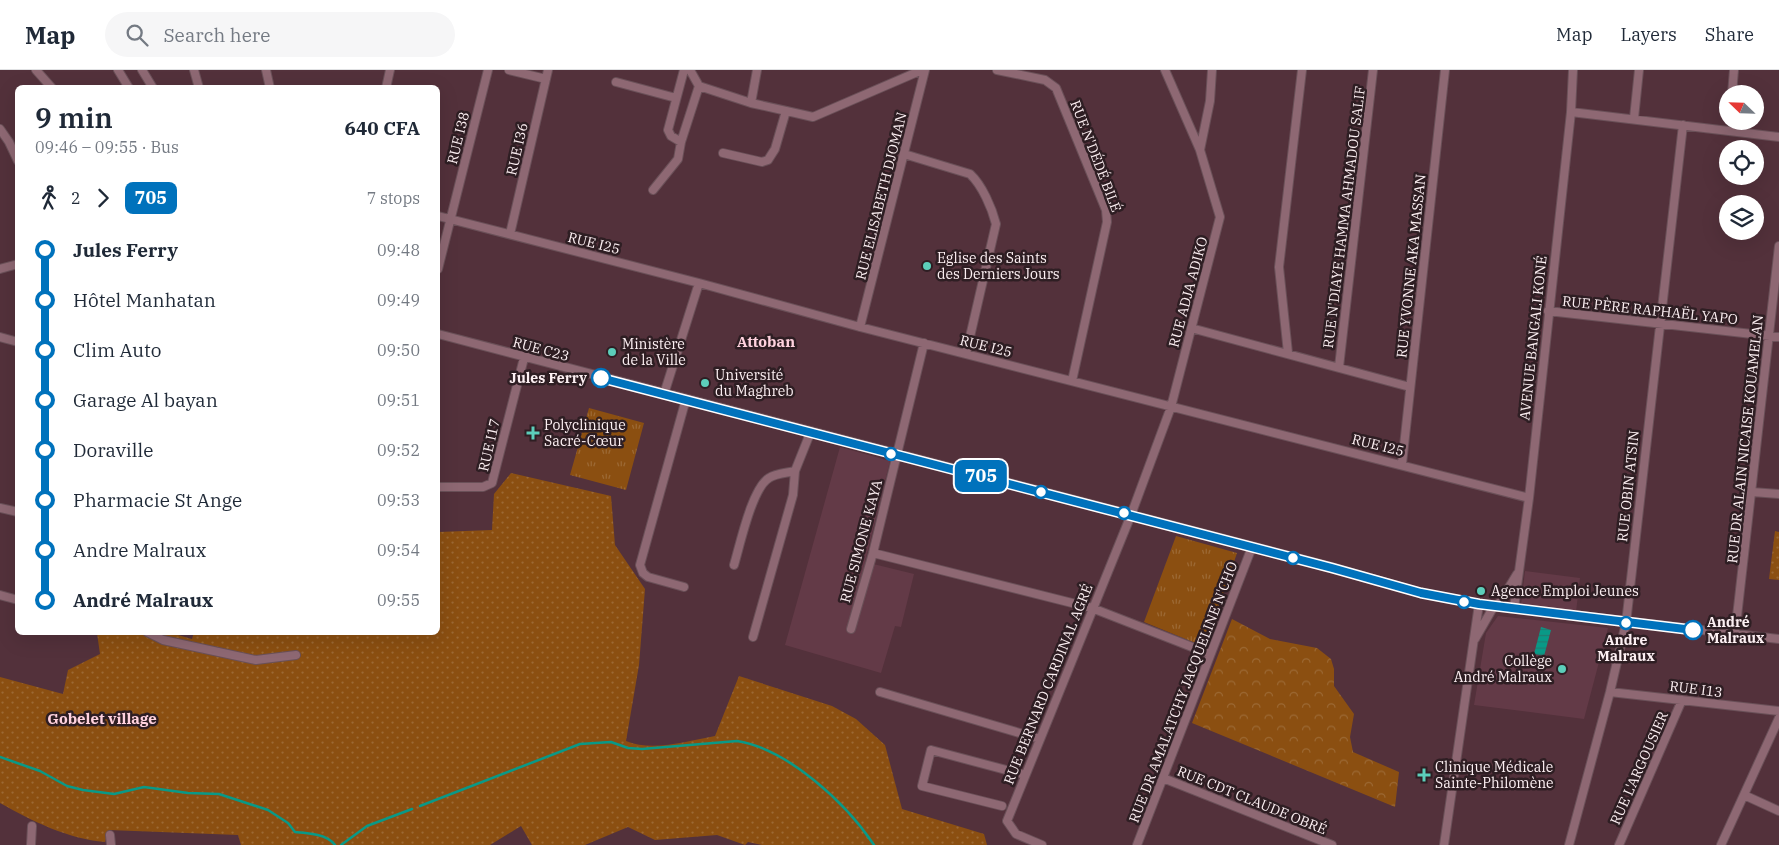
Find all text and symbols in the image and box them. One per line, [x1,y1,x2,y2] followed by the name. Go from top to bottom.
[105,12,455,57] search box
[25,19,75,51] text: Map
[123,21,151,49] icon: search
[163,23,270,47] text: Search here
[1556,23,1593,46] text: Map
[1621,23,1677,46] text: Layers
[1705,23,1754,46] text: Share
[1319,85,1369,349] street label: RUE N'DIAYE HAMMA AHMADOU SALIF
[1719,85,1764,130] north arrow
[1719,85,1764,240] map controls
[1066,97,1127,215] street label: RUE N'DÉDÉ BILÉ
[35,99,113,136] text: 9 min
[443,110,473,166] street label: RUE I38
[851,110,911,282] street label: RUE ELISABETH DJOMAN
[345,116,420,140] text: 640 CFA
[502,121,532,177] street label: RUE I36
[35,137,179,157] text: 09:46 – 09:55 · Bus
[1719,140,1764,185] button: locate
[1392,173,1430,359] street label: RUE YVONNE AKA MASSAN
[35,184,63,212] icon: walk
[89,184,117,212] icon: forward
[135,186,167,209] text: 705
[71,188,81,208] text: 2
[367,188,420,208] text: 7 stops
[1719,195,1764,240] button: layers
[566,228,622,258] street label: RUE I25
[1165,235,1211,349] street label: RUE ADJA ADIKO
[73,238,178,262] text: Jules Ferry
[377,240,420,260] text: 09:48
[937,249,1060,283] place label: Eglise des Saints des Derniers Jours
[1514,255,1551,421] street label: AVENUE BANGALI KONÉ
[921,260,933,272] marker: Eglise des Saints des Derniers Jours
[73,288,216,312] text: Hôtel Manhatan
[377,290,420,310] text: 09:49
[1561,291,1739,328] street label: RUE PÈRE RAPHAËL YAPO
[1723,314,1767,564] street label: RUE DR ALAIN NICAISE KOUAMELAN
[958,331,1014,361] street label: RUE I25
[737,332,795,351] district label: Attoban
[511,333,571,365] street label: RUE C23
[622,335,686,369] place label: Ministère de la Ville
[73,338,161,362] text: Clim Auto
[377,340,420,360] text: 09:50
[606,346,618,358] marker: Ministère de la Ville
[715,366,794,400] place label: Université du Maghreb
[591,368,611,388] marker: Jules Ferry
[510,369,587,387] place label: Jules Ferry
[699,377,711,389] marker: Université du Maghreb
[73,388,218,412] text: Garage Al bayan
[377,390,420,410] text: 09:51
[544,416,626,450] place label: Polyclinique Sacré-Cœur
[474,417,504,473] street label: RUE I17
[526,426,540,440] marker: Polyclinique Sacré-Cœur
[1613,429,1643,543] street label: RUE OBIN ATSIN
[1350,430,1406,460] street label: RUE I25
[73,438,153,462] text: Doraville
[377,440,420,460] text: 09:52
[884,447,898,461] unlabelled marker
[952,460,1010,492] line badge: 705
[965,464,997,487] text: 705
[836,477,886,604] street label: RUE SIMONE KAYA
[1034,485,1048,499] unlabelled marker
[73,488,242,512] text: Pharmacie St Ange
[377,490,420,510] text: 09:53
[1117,506,1131,520] unlabelled marker
[73,538,207,562] text: Andre Malraux
[377,540,420,560] text: 09:54
[1286,551,1300,565] unlabelled marker
[1125,559,1241,825] street label: RUE DR AMALATCHY JACQUELINE N'CHO
[999,581,1097,787] street label: RUE BERNARD CARDINAL AGRÉ
[1491,582,1639,600] place label: Agence Emploi Jeunes
[1475,585,1487,597] marker: Agence Emploi Jeunes
[73,588,213,612] text: André Malraux
[377,590,420,610] text: 09:55
[1457,595,1471,609] unlabelled marker
[1707,613,1765,647] place label: André Malraux
[1619,616,1633,630] marker: Andre Malraux
[1683,620,1703,640] marker: André Malraux
[1597,631,1655,665] place label: Andre Malraux
[1454,652,1552,686] place label: Collège André Malraux
[1556,663,1568,675] marker: Collège André Malraux
[1668,677,1724,701] street label: RUE I13
[1606,708,1672,827] street label: RUE L'ARGOUSIER
[47,709,157,728] district label: Gobelet village
[1435,758,1554,792] place label: Clinique Médicale Sainte-Philomène
[1174,761,1330,838] street label: RUE CDT CLAUDE OBRÉ
[1417,768,1431,782] marker: Clinique Médicale Sainte-Philomène

